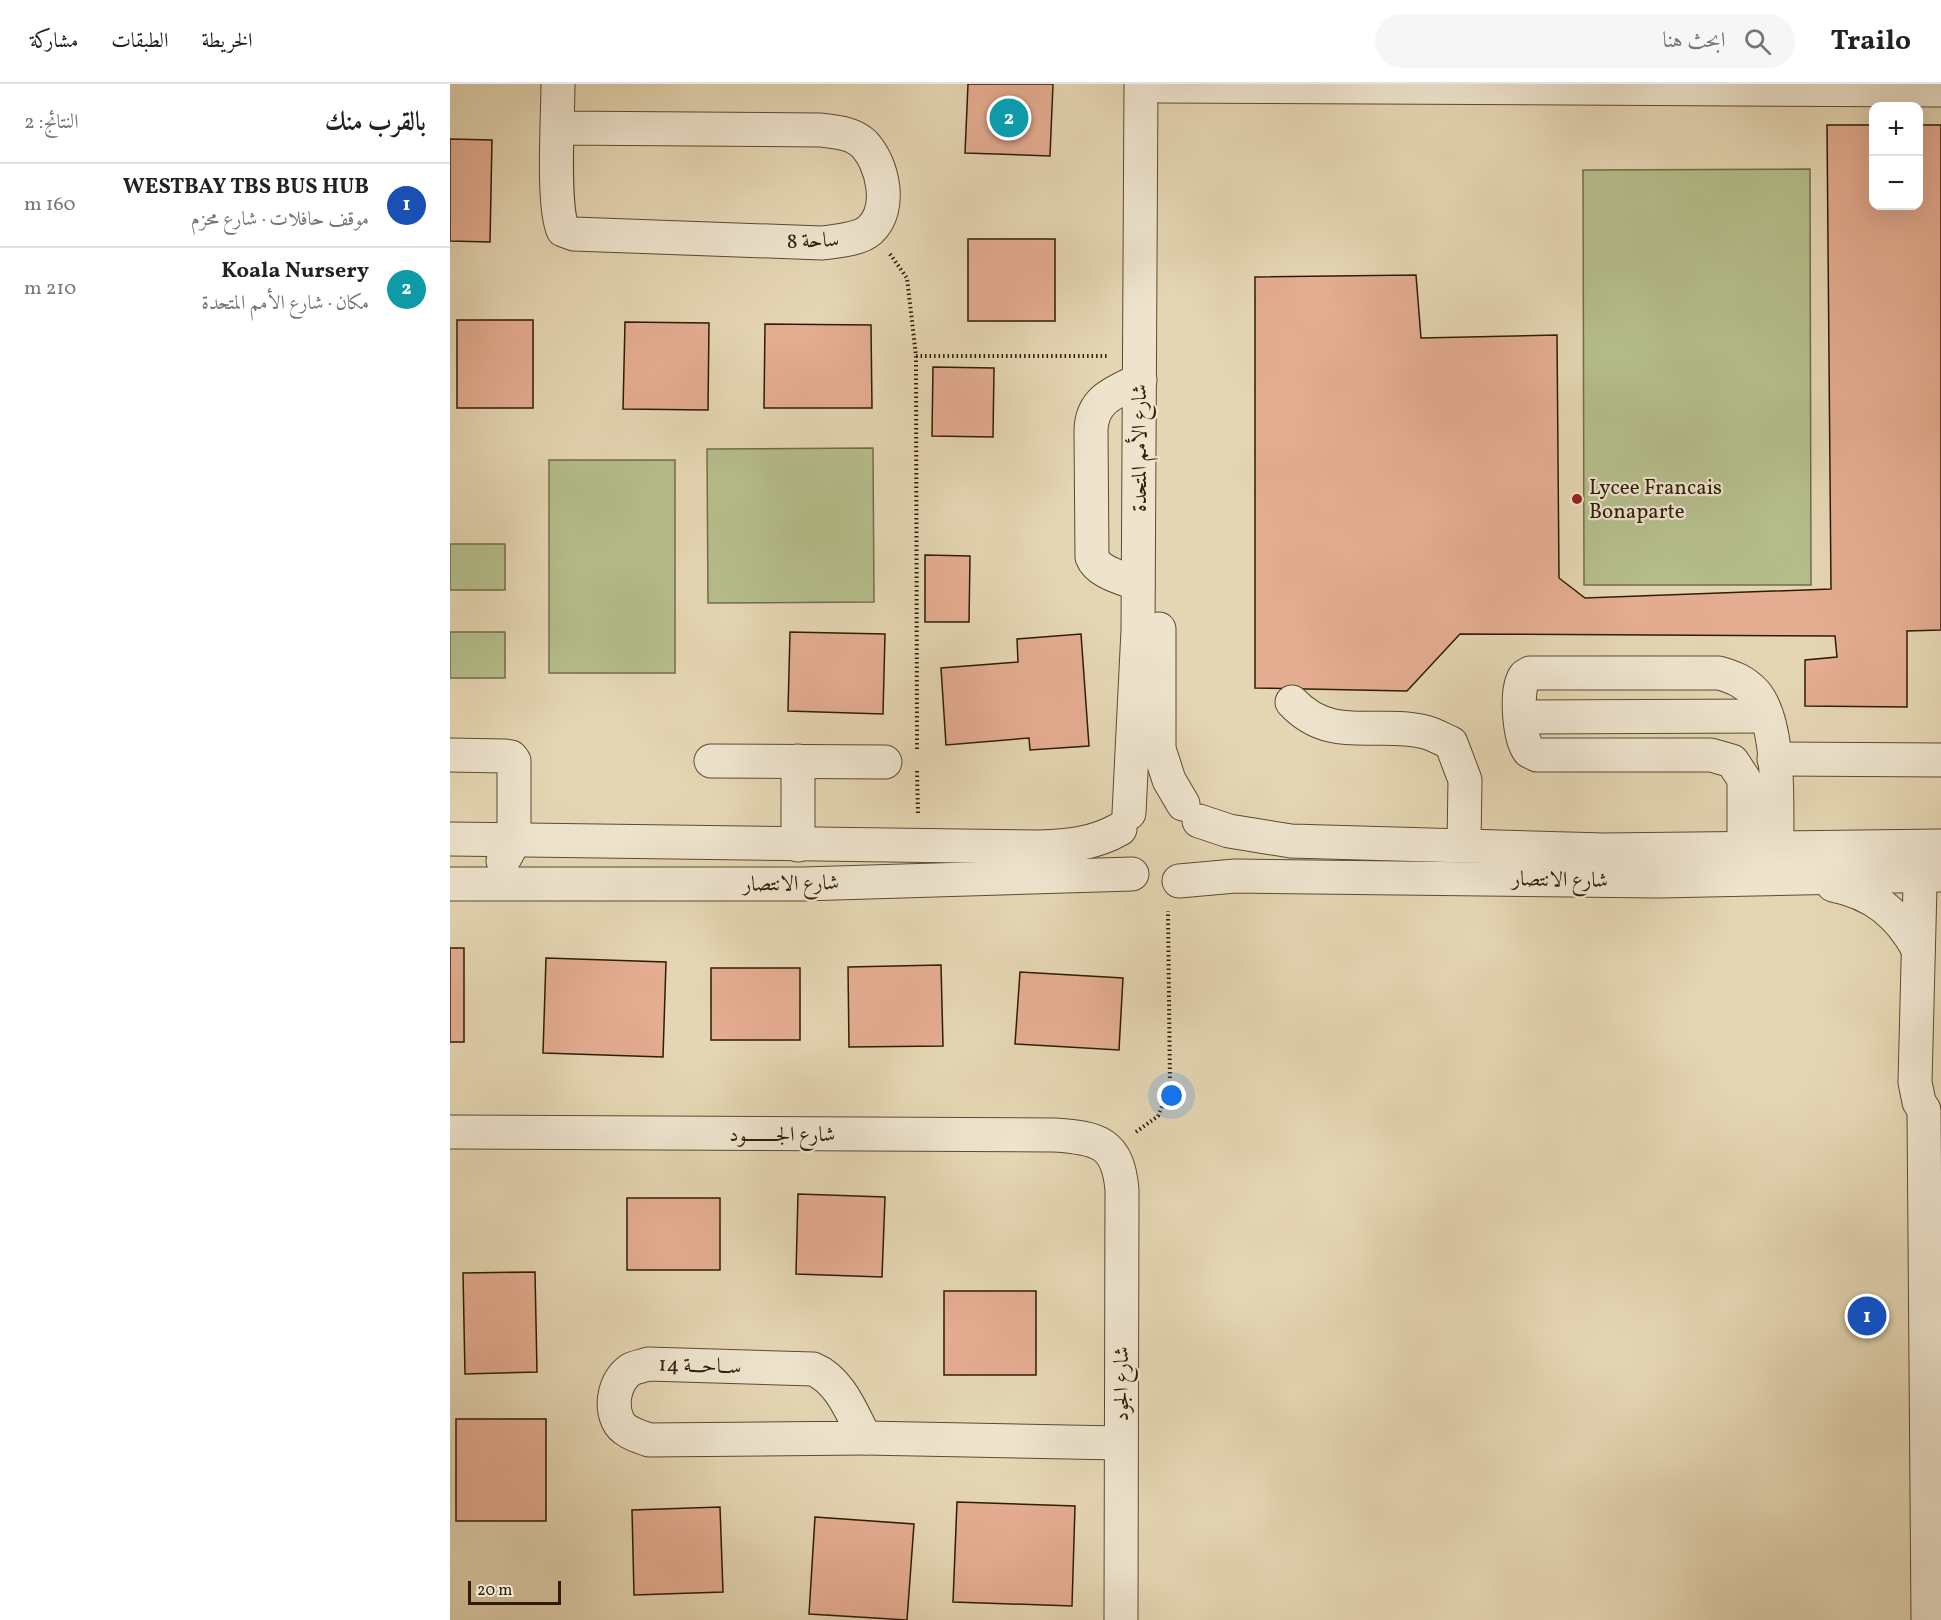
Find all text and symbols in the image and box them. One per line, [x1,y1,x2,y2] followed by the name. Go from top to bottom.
[1375,14,1795,68] search box
[1831,22,1911,61] text: Trailo
[1741,25,1774,58] icon: search
[1662,26,1726,57] text: ابحث هنا
[30,27,78,56] text: مشاركة
[111,27,168,56] text: الطبقات
[201,27,253,56] text: الخريطة
[990,96,1028,141] pin: 2
[1869,102,1923,210] map controls
[1869,102,1923,156] button: +
[325,105,426,141] text: بالقرب منك
[24,109,79,137] text: النتائج: 2
[1869,156,1923,210] button: −
[123,172,369,203] text: WESTBAY TBS BUS HUB
[24,191,76,219] text: 160 m
[402,191,411,219] text: 1
[191,206,369,234] text: موقف حافلات · شارع محزم
[786,226,840,257] street label: ساحة 8
[221,256,369,287] text: Koala Nursery
[24,275,76,303] text: 210 m
[401,275,412,303] text: 2
[202,290,369,318] text: مكان · شارع الأمم المتحدة
[1124,384,1159,512] street label: شارع الأمم المتحدة
[1589,474,1722,527] place label: Lycee Francais Bonaparte
[1570,492,1584,506] marker: Lycee Francais Bonaparte
[1510,865,1608,898] street label: شارع الانتصار
[741,869,839,902] street label: شارع الانتصار
[1157,1081,1186,1110] your location
[729,1121,835,1152] street label: شارع الجــــــــود
[1848,1294,1886,1338] pin: 1
[1108,1346,1139,1422] street label: شارع الجود
[658,1351,742,1382] street label: ســاحـــة 14
[468,1578,561,1606] scale bar
[477,1580,512,1602] text: 20 m

